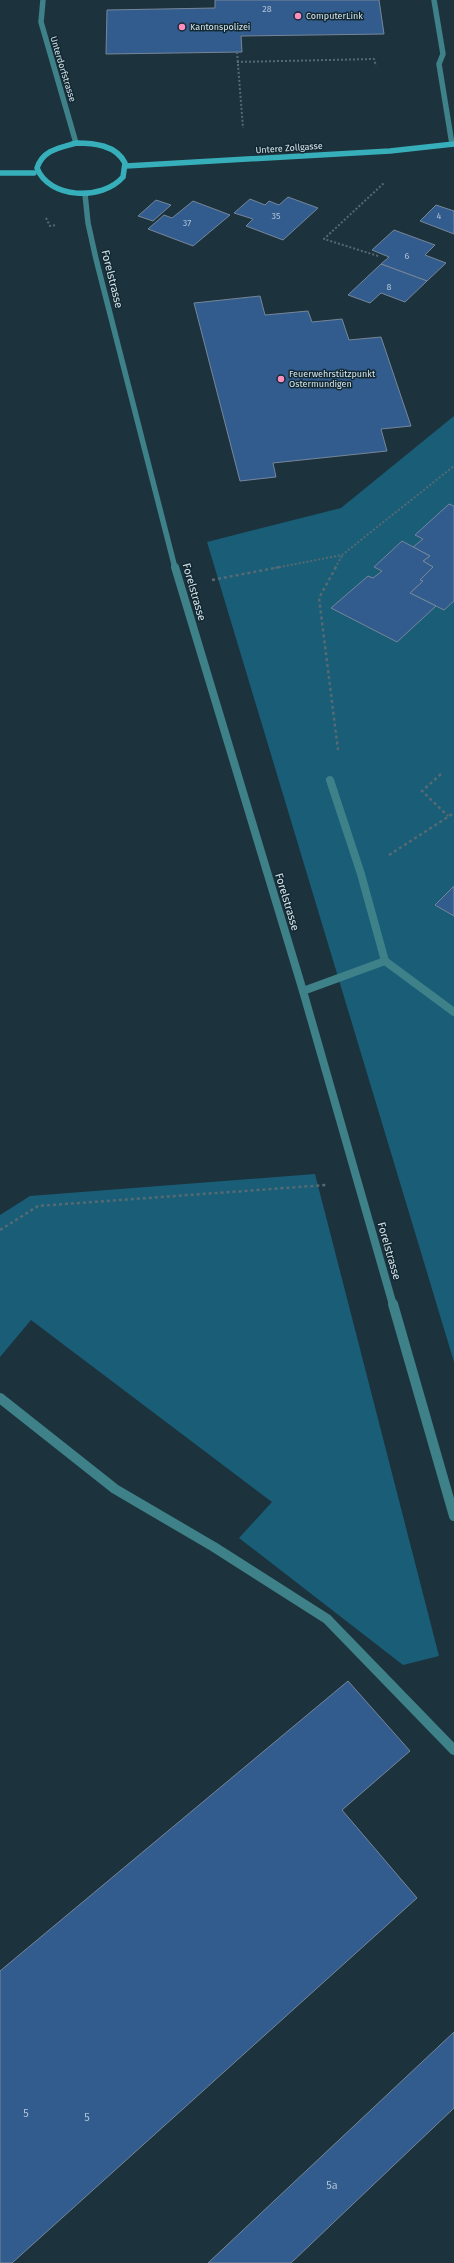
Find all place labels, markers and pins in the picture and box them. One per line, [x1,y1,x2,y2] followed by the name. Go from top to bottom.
[293,11,303,21] marker: ComputerLink
[306,11,363,21] place label: ComputerLink
[177,22,187,32] marker: Kantonspolizei
[190,22,250,32] place label: Kantonspolizei
[289,369,376,389] place label: Feuerwehrstützpunkt Ostermundigen
[276,374,286,384] marker: Feuerwehrstützpunkt Ostermundigen

